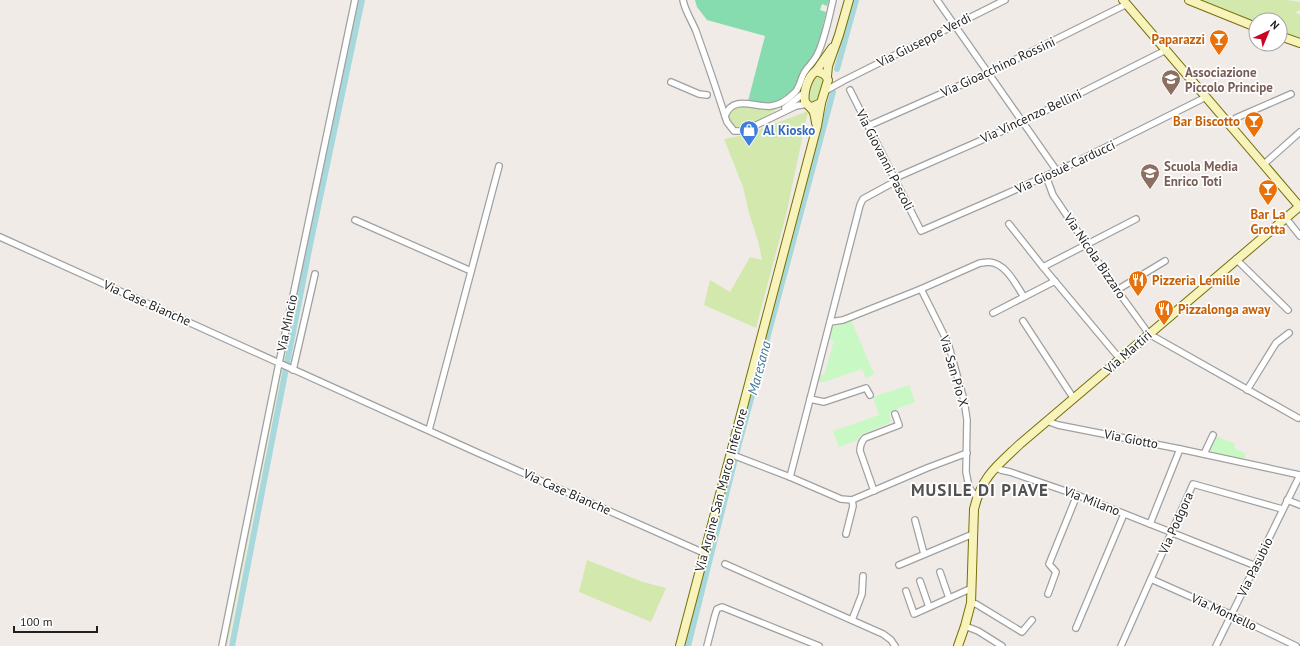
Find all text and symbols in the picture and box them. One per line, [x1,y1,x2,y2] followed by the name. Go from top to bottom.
[873,9,974,71] street label: Via Giuseppe Verdi
[1248,12,1288,52] north arrow
[1267,17,1282,32] text: N
[1208,28,1230,56] bar icon: Paparazzi
[1152,31,1205,48] place label: Paparazzi
[937,33,1058,101] street label: Via Gioacchino Rossini
[1185,64,1273,96] place label: Associazione Piccolo Principe
[1160,68,1182,96] school or university icon: Associazione Piccolo Principe
[977,85,1084,147] street label: Via Vincenzo Bellini
[852,106,918,214] street label: Via Giovanni Pascoli
[1243,110,1265,138] bar icon: Bar Biscotto
[1173,113,1240,130] place label: Bar Biscotto
[738,119,760,147] shop icon: Al Kiosko
[763,122,815,139] place label: Al Kiosko
[1011,136,1118,198] street label: Via Giosuè Carducci
[1164,158,1238,190] place label: Scuola Media Enrico Toti
[1139,162,1161,190] school or university icon: Scuola Media Enrico Toti
[1257,178,1279,206] bar icon: Bar La Grotta
[1250,206,1286,238] place label: Bar La Grotta
[1059,209,1130,302] street label: Via Nicola Bizzaro
[1127,269,1149,297] restaurant icon: Pizzeria Lemille
[1152,272,1241,289] place label: Pizzeria Lemille
[100,276,193,330] street label: Via Case Bianche
[272,293,301,354] street label: Via Mincio
[1153,298,1175,326] restaurant icon: Pizzalonga away
[1178,301,1271,318] place label: Pizzalonga away
[1100,327,1156,378] street label: Via Martiri
[935,332,972,409] street label: Via San Pio X
[743,339,775,397] water label: Maresana
[691,406,751,575] street label: Via Argine San Marco Inferiore
[1101,425,1160,453] street label: Via Giotto
[520,465,613,519] street label: Via Case Bianche
[911,479,1049,501] district label: MUSILE DI PIAVE
[1061,482,1123,519] street label: Via Milano
[1154,489,1197,558] street label: Via Podgora
[1233,534,1277,600] street label: Via Pasubio
[1188,589,1260,635] street label: Via Montello
[14,608,97,634] scale bar
[20,614,53,629] text: 100 m

